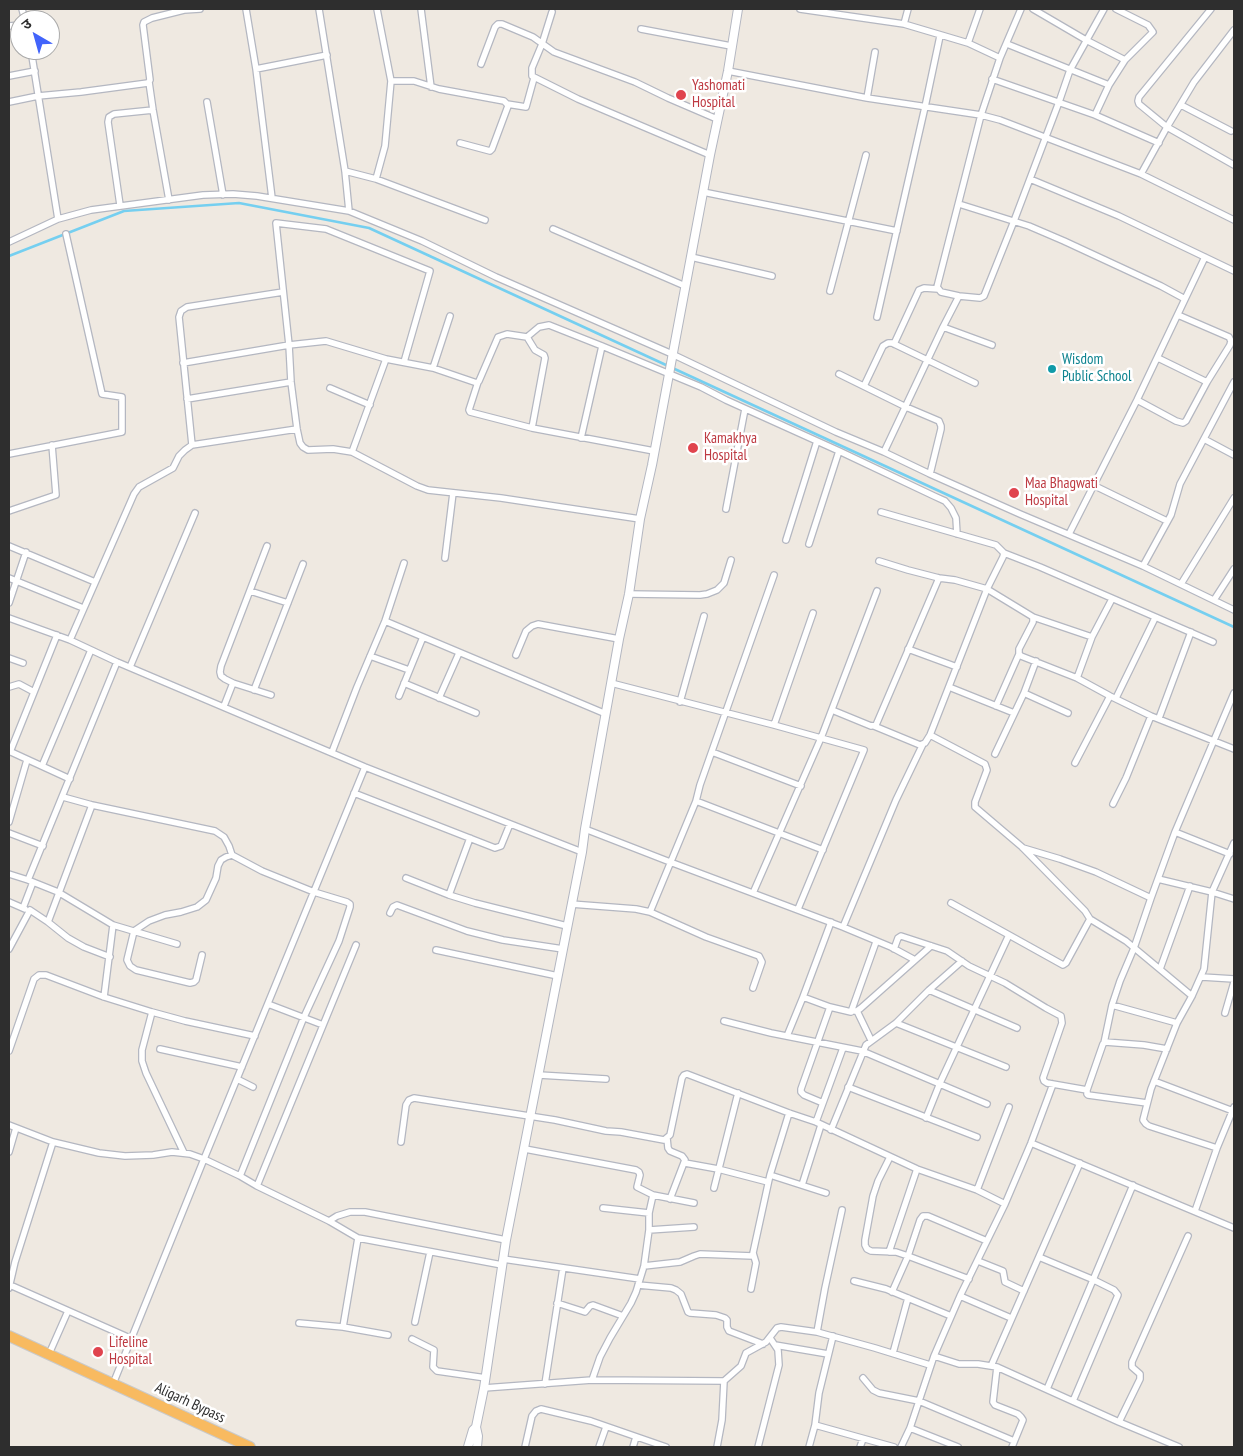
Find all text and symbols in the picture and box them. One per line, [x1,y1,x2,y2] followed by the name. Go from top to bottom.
[10,10,60,60] north arrow
[18,14,35,34] text: उ
[692,77,745,112] place label: Yashomati Hospital
[674,88,688,102] marker: Yashomati Hospital
[1062,351,1131,386] place label: Wisdom Public School
[1046,363,1058,375] marker: Wisdom Public School
[704,430,757,465] place label: Kamakhya Hospital
[686,441,700,455] marker: Kamakhya Hospital
[1025,475,1098,510] place label: Maa Bhagwati Hospital
[1007,486,1021,500] marker: Maa Bhagwati Hospital
[109,1334,152,1369] place label: Lifeline Hospital
[91,1345,105,1359] marker: Lifeline Hospital
[152,1379,228,1427] street label: Aligarh Bypass

